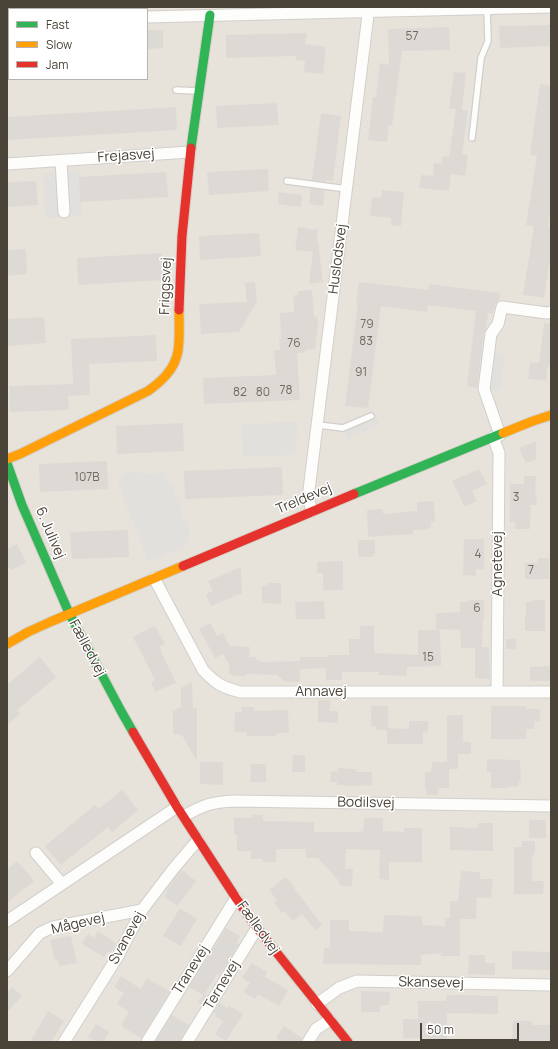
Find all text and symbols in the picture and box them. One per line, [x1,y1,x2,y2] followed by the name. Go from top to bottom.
[8,8,148,80] legend
[46,16,70,33] text: Fast
[406,30,418,44] house number: 57
[46,36,72,53] text: Slow
[46,56,68,73] text: Jam
[97,146,155,166] street label: Frejasvej
[325,223,351,295] street label: Huslodsvej
[157,257,175,315] street label: Friggsvej
[360,318,374,332] house number: 79
[359,335,373,349] house number: 83
[287,337,301,351] house number: 76
[355,366,367,380] house number: 91
[280,384,292,398] house number: 78
[233,386,247,400] house number: 82
[256,386,270,400] house number: 80
[74,471,100,485] house number: 107B
[274,480,334,518] street label: Treldevej
[513,491,519,505] house number: 3
[32,504,68,562] street label: 6. Julivej
[490,531,506,597] street label: Agnetevej
[474,548,482,562] house number: 4
[528,564,534,578] house number: 7
[473,602,481,616] house number: 6
[65,617,109,679] street label: Fælledvej
[422,651,434,665] house number: 15
[295,684,347,700] street label: Annavej
[337,794,395,812] street label: Bodilsvej
[233,898,283,958] street label: Fælledvej
[106,909,148,967] street label: Svanevej
[50,910,106,938] street label: Mågevej
[169,942,213,998] street label: Tranevej
[201,957,243,1013] street label: Ternevej
[398,974,464,992] street label: Skansevej
[422,1015,521,1041] scale bar
[427,1021,454,1038] text: 50 m

